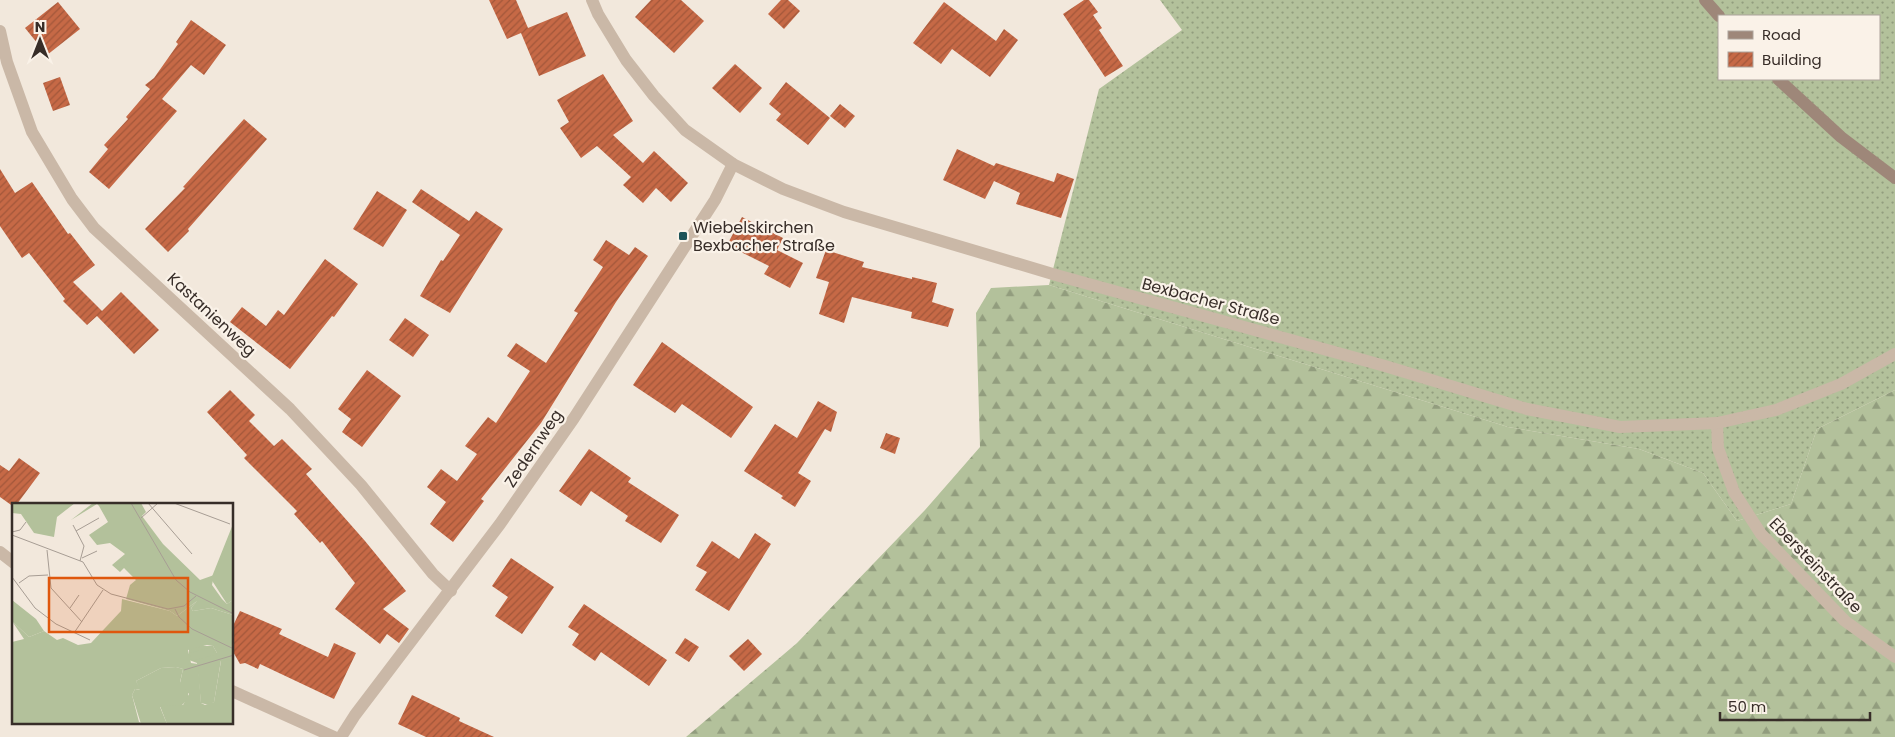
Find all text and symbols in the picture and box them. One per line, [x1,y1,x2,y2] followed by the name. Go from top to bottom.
[15,15,65,65] north arrow
[1718,15,1880,80] legend
[35,17,45,37] text: N
[1762,24,1801,45] text: Road
[1762,49,1822,70] text: Building
[693,216,835,257] place label: Wiebelskirchen Bexbacher Straße
[677,230,689,242] marker: Wiebelskirchen Bexbacher Straße
[162,267,261,362] street label: Kastanienweg
[1139,272,1282,331] street label: Bexbacher Straße
[499,405,568,492] street label: Zedernweg
[12,503,234,724] inset map
[1764,512,1867,618] street label: Ebersteinstraße
[1720,690,1870,722] scale bar
[1728,696,1766,717] text: 50 m

